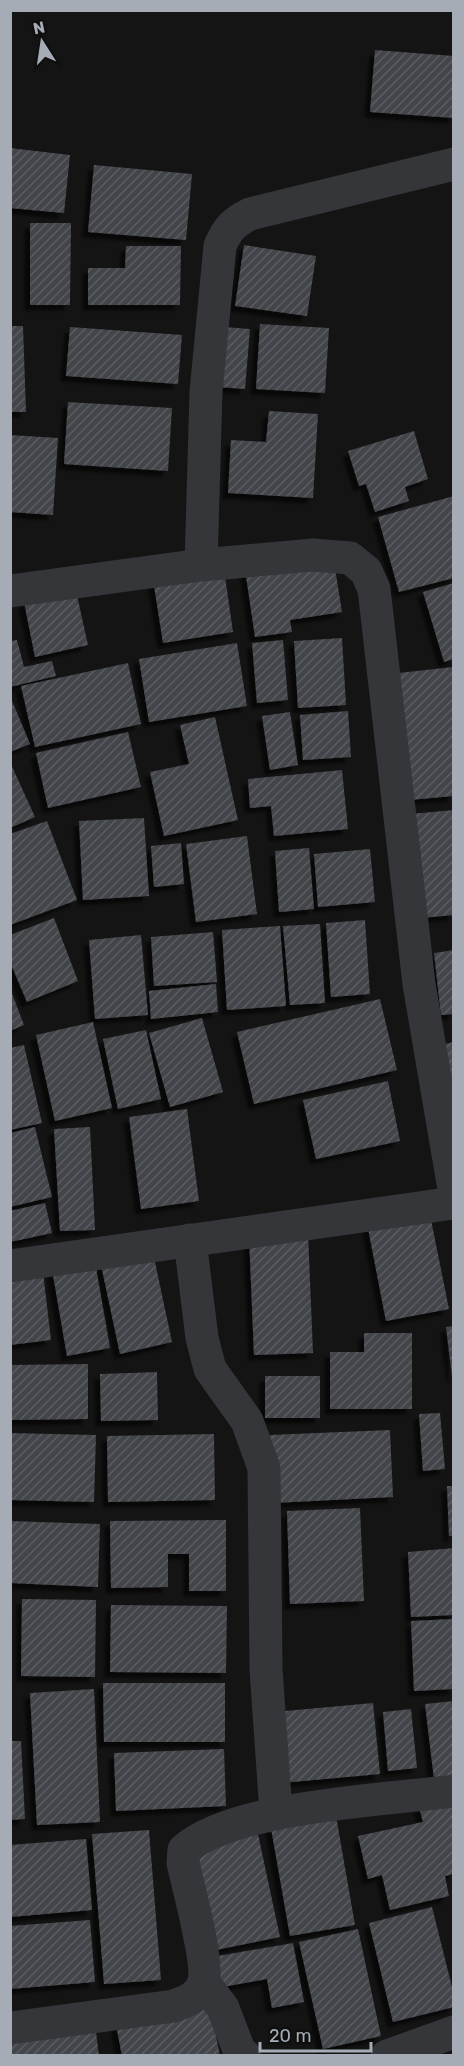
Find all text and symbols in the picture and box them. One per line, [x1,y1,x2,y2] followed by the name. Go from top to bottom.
[12,12,72,72] north arrow
[31,17,47,38] text: N
[260,2015,371,2053] scale bar
[269,2025,311,2047] text: 20 m

